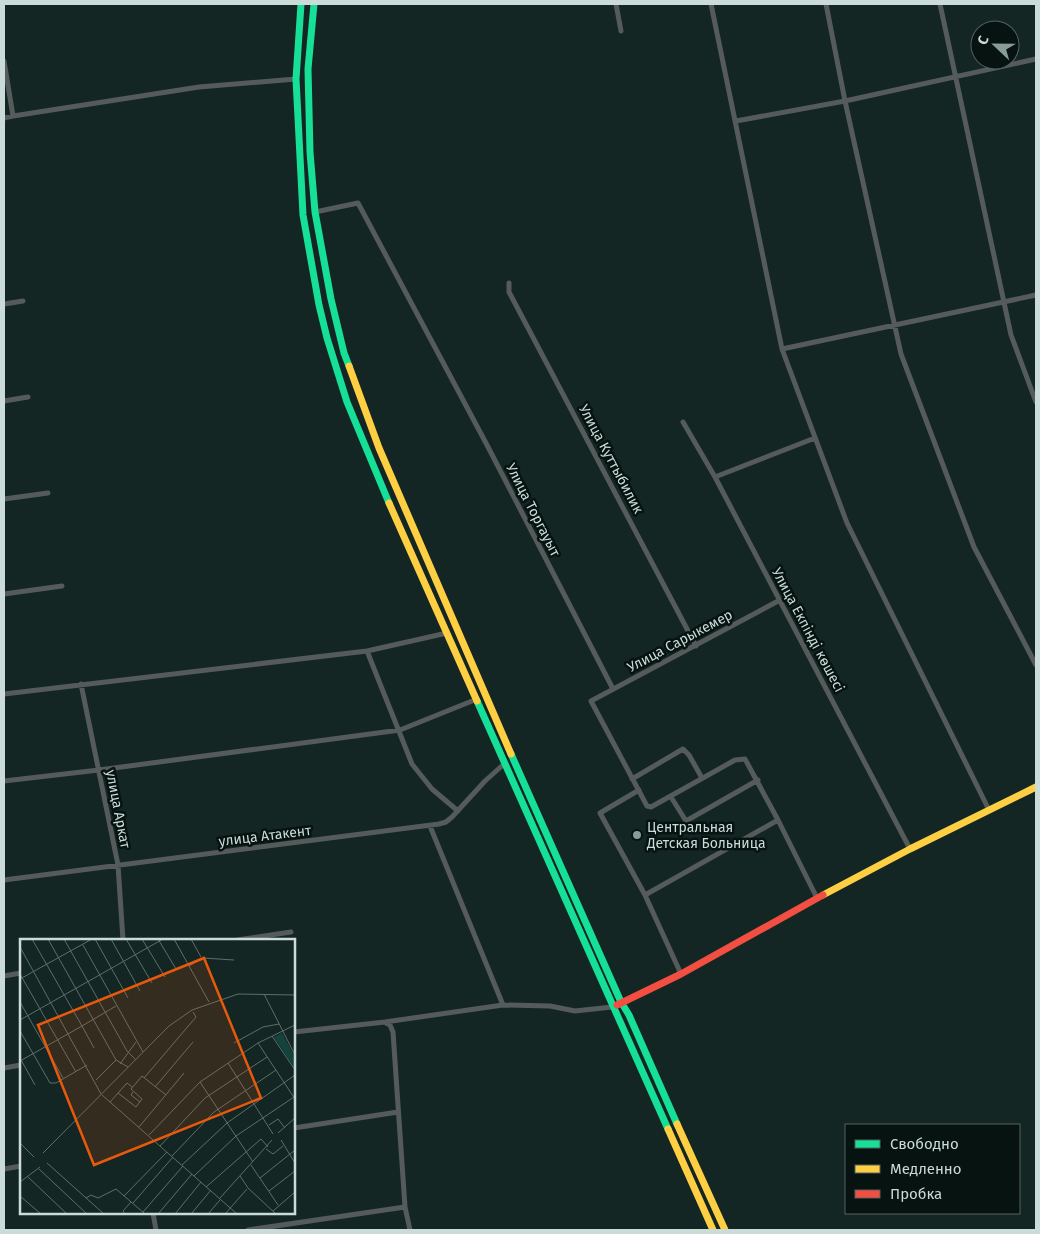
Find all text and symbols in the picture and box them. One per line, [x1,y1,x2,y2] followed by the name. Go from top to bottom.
[970,20,1020,70] north arrow
[974,33,993,47] text: С
[575,402,647,517] street label: Улица Куттыбилик
[502,461,564,560] street label: Улица Торгауыт
[768,565,848,695] street label: Улица Екпінді көшесі
[624,606,736,676] street label: Улица Сарыкемер
[102,768,134,850] street label: улица Аркат
[646,819,766,852] place label: Центральная Детская Больница
[218,822,313,850] street label: улица Атакент
[631,829,643,841] marker: Центральная Детская Больница
[20,939,295,1214] inset map
[845,1124,1020,1214] legend
[890,1135,959,1153] text: Свободно
[890,1160,962,1178] text: Медленно
[890,1185,942,1203] text: Пробка

